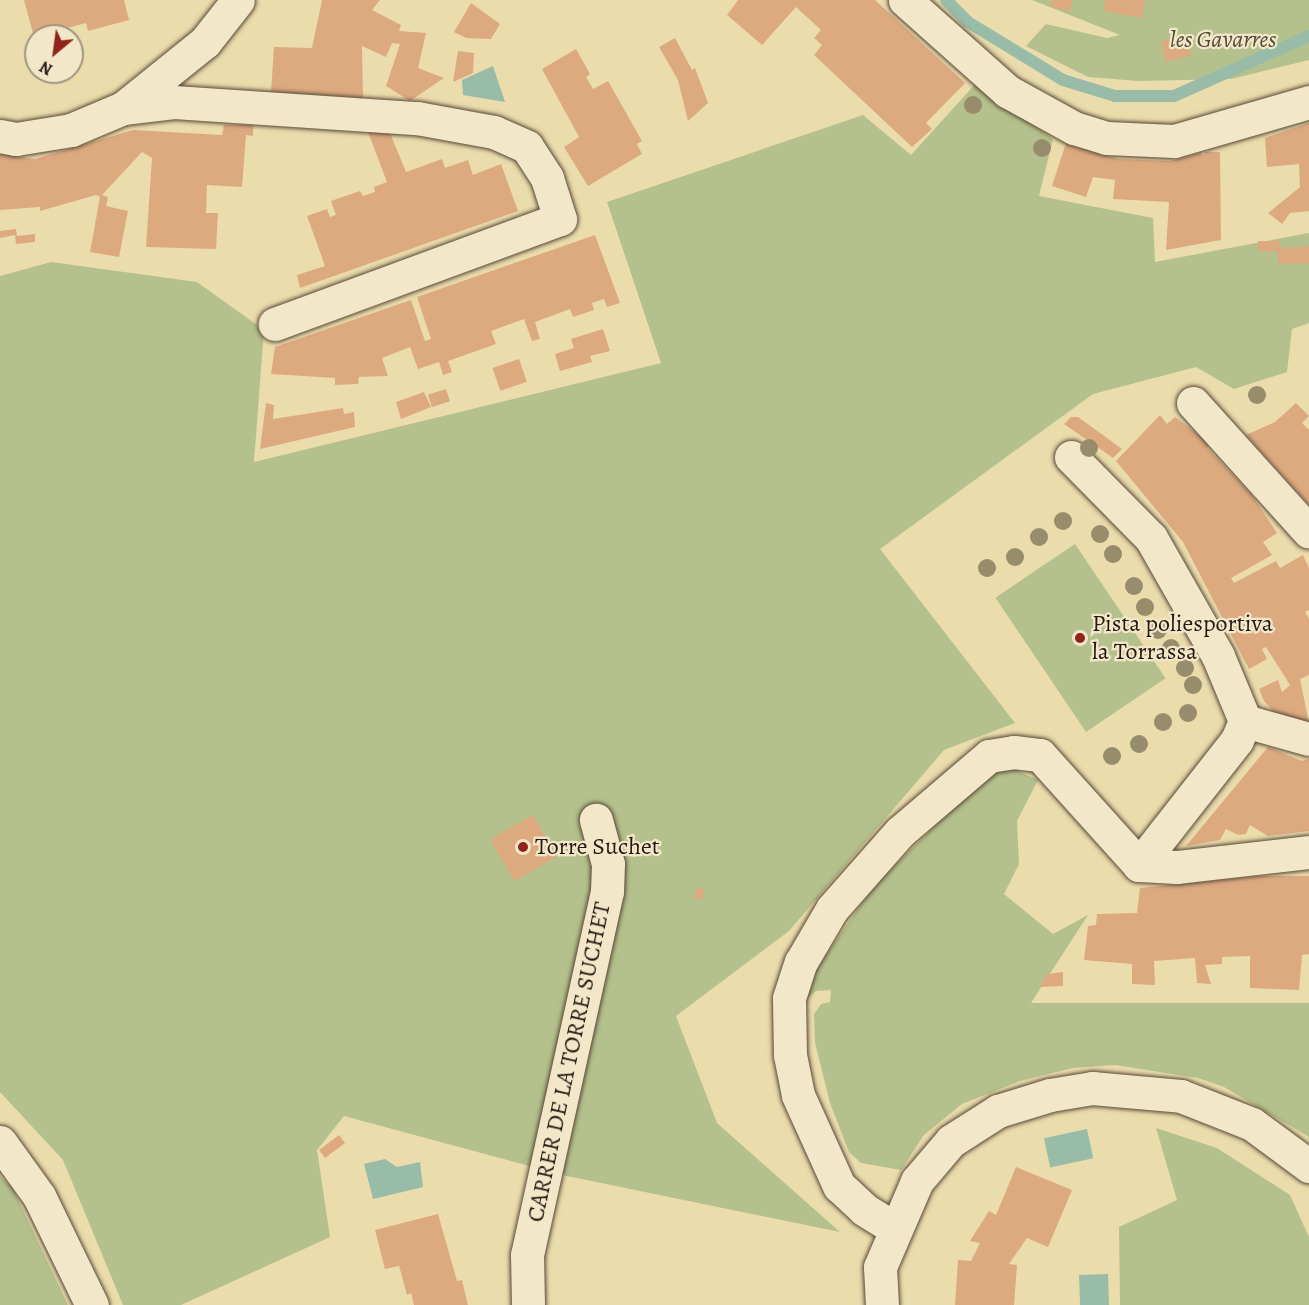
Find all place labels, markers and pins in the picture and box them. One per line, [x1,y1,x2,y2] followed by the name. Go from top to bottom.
[1092,610,1273,666] place label: Pista poliesportiva la Torrassa
[1073,631,1087,645] marker: Pista poliesportiva la Torrassa
[535,833,660,861] place label: Torre Suchet
[516,840,530,854] marker: Torre Suchet

